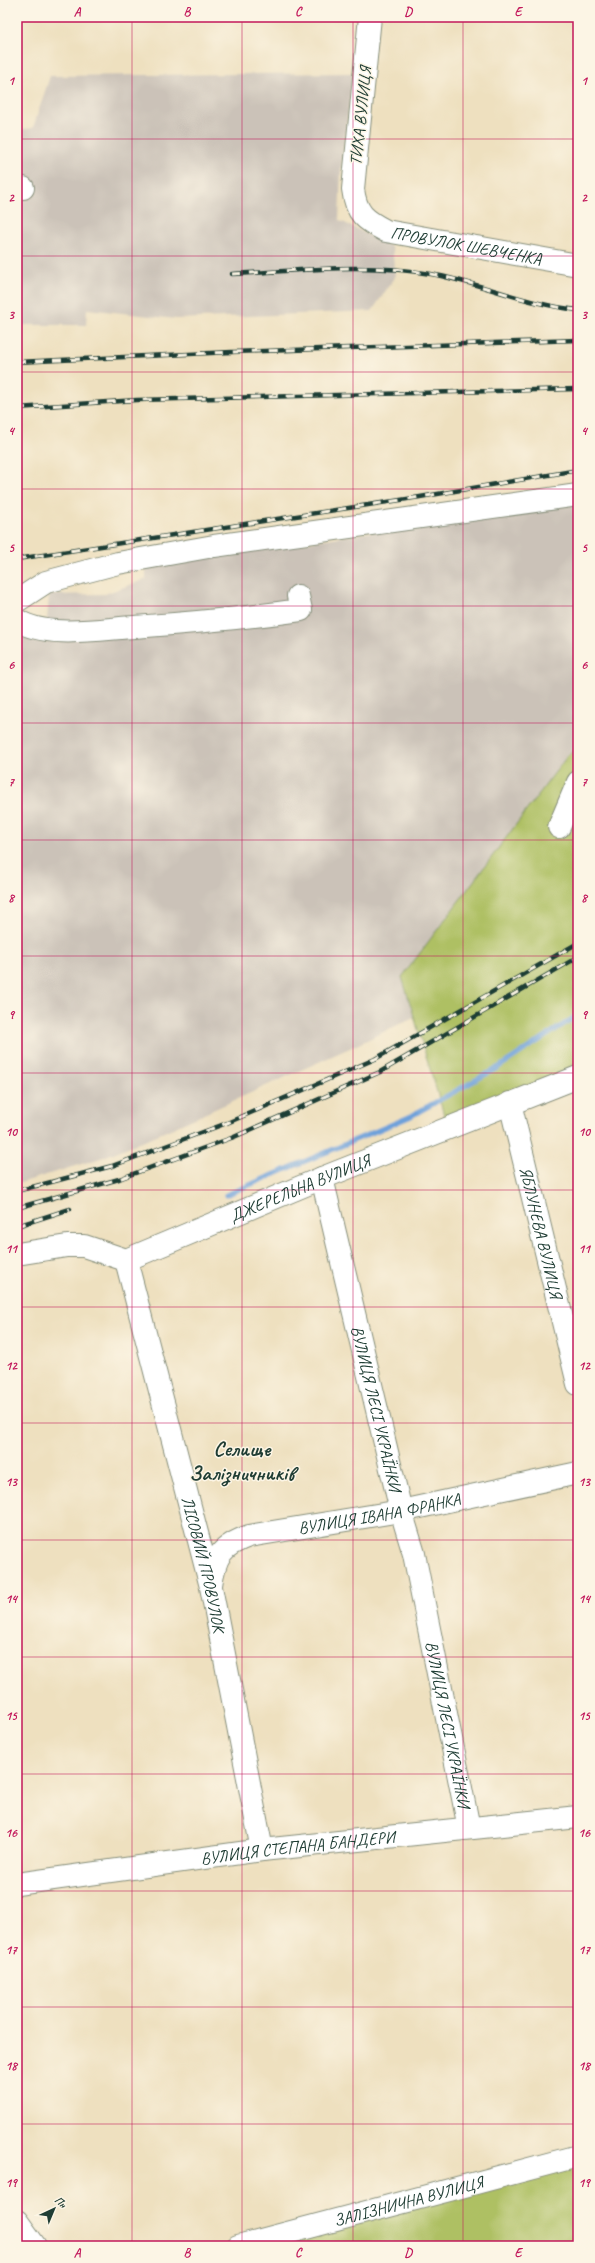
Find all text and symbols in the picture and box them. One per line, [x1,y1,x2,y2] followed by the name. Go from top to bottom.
[74,4,82,20] text: A
[184,4,192,20] text: B
[295,4,303,20] text: C
[404,4,413,20] text: D
[515,4,524,20] text: E
[345,63,376,166] street label: ТИХА ВУЛИЦЯ
[8,73,16,89] text: 1
[581,73,589,89] text: 1
[8,190,15,206] text: 2
[581,190,588,206] text: 2
[389,222,544,269] street label: ПРОВУЛОК ШЕВЧЕНКА
[8,307,15,323] text: 3
[581,307,588,323] text: 3
[8,423,16,439] text: 4
[581,423,589,439] text: 4
[8,540,15,556] text: 5
[581,540,588,556] text: 5
[8,657,15,673] text: 6
[581,657,588,673] text: 6
[8,774,15,790] text: 7
[581,774,588,790] text: 7
[8,890,16,906] text: 8
[581,890,589,906] text: 8
[8,1007,15,1023] text: 9
[581,1007,588,1023] text: 9
[5,1124,18,1140] text: 10
[578,1124,591,1140] text: 10
[226,1149,376,1227] street label: ДЖЕРЕЛЬНА ВУЛИЦЯ
[515,1164,567,1303] street label: ЯБЛУНЕВА ВУЛИЦЯ
[5,1241,19,1257] text: 11
[578,1241,592,1257] text: 11
[346,1324,407,1497] street label: ВУЛИЦЯ ЛЕСІ УКРАЇНКИ
[5,1358,18,1374] text: 12
[578,1358,591,1374] text: 12
[189,1436,299,1487] district label: Селище Залізничників
[5,1474,18,1490] text: 13
[578,1474,591,1490] text: 13
[297,1488,464,1539] street label: ВУЛИЦЯ ІВАНА ФРАНКА
[177,1494,230,1636] street label: ЛІСОВИЙ ПРОВУЛОК
[5,1591,19,1607] text: 14
[578,1591,592,1607] text: 14
[421,1639,475,1813] street label: ВУЛИЦЯ ЛЕСІ УКРАЇНКИ
[5,1708,18,1724] text: 15
[578,1708,591,1724] text: 15
[5,1825,18,1841] text: 16
[578,1825,591,1841] text: 16
[199,1826,398,1869] street label: ВУЛИЦЯ СТЕПАНА БАНДЕРИ
[5,1942,18,1958] text: 17
[578,1942,591,1958] text: 17
[5,2058,19,2074] text: 18
[578,2058,592,2074] text: 18
[331,2171,487,2231] street label: ЗАЛІЗНИЧНА ВУЛИЦЯ
[5,2175,18,2191] text: 19
[578,2175,591,2191] text: 19
[34,2189,74,2229] north arrow
[52,2193,71,2212] text: Пн
[74,2245,82,2261] text: A
[184,2245,192,2261] text: B
[295,2245,303,2261] text: C
[404,2245,413,2261] text: D
[515,2245,524,2261] text: E

